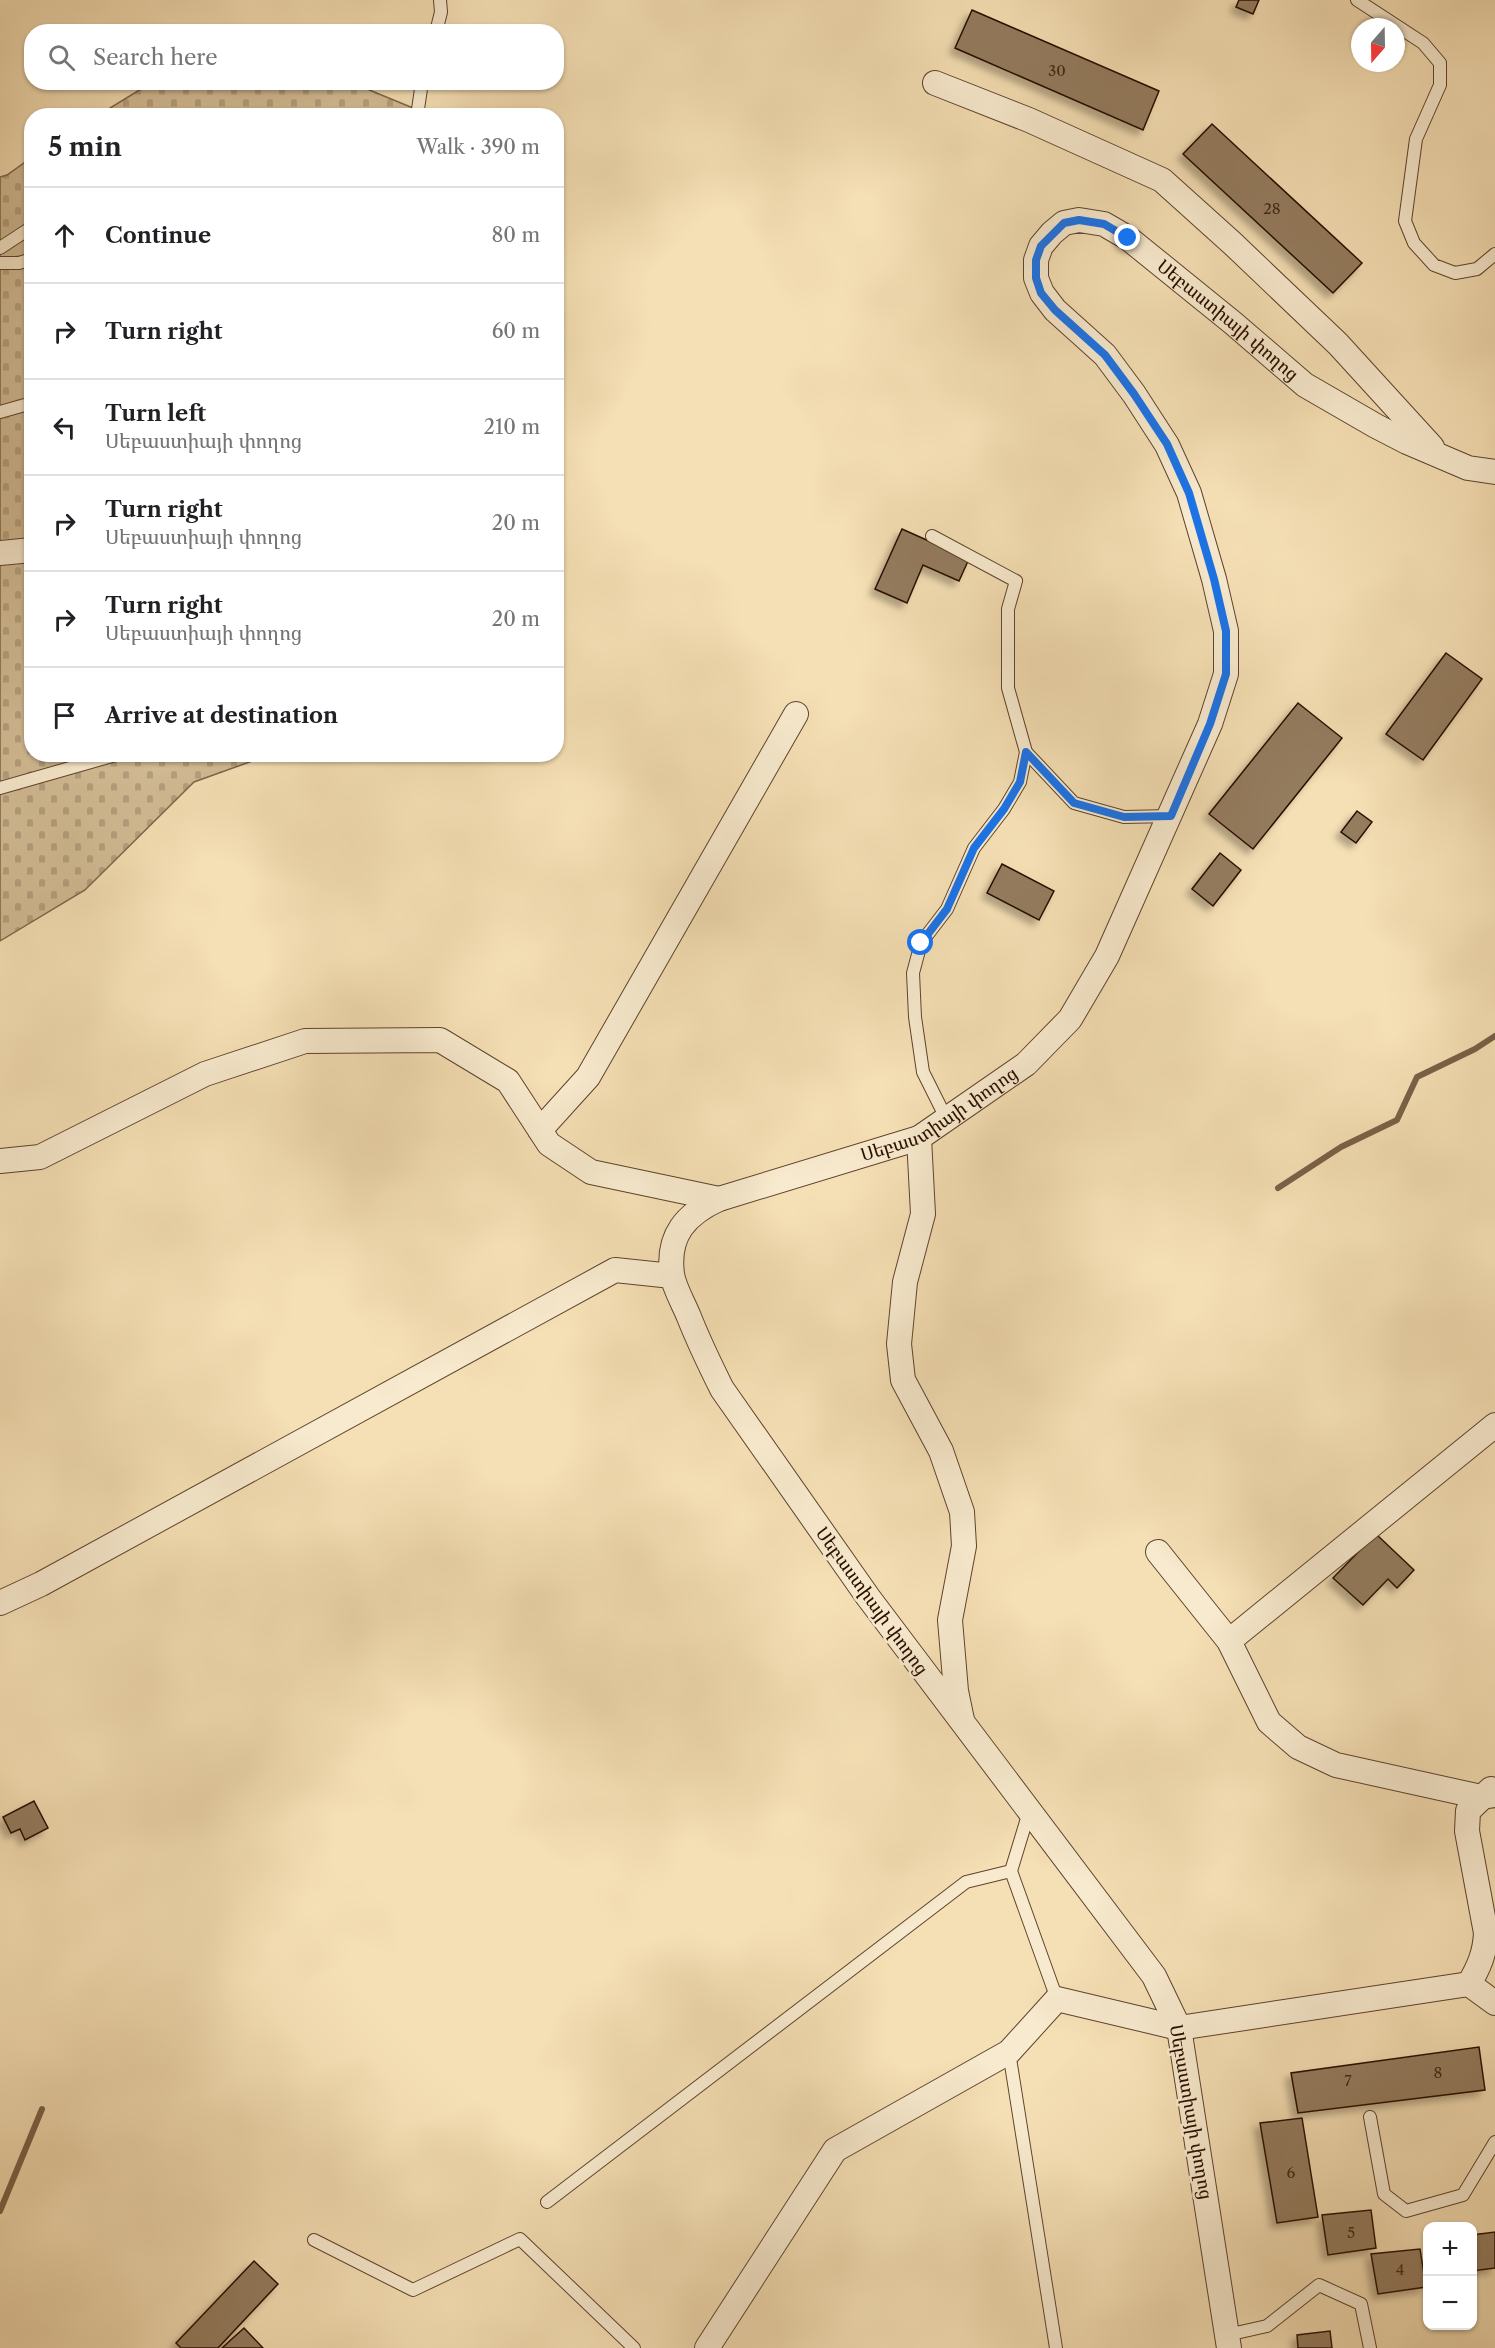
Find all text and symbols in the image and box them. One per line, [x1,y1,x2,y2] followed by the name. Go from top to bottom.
[1351,18,1405,72] north arrow
[24,24,564,90] search box
[45,41,78,74] icon: search
[93,44,218,71] text: Search here
[1048,61,1066,80] house number: 30
[48,131,122,163] text: 5 min
[417,135,540,159] text: Walk · 390 m
[1263,199,1281,218] house number: 28
[48,219,81,252] icon: ahead
[105,222,211,249] text: Continue
[492,223,540,247] text: 80 m
[1114,224,1140,250] route end
[1153,255,1303,385] street label: Սեբաստիայի փողոց
[48,315,81,348] icon: right
[105,318,223,345] text: Turn right
[492,319,540,343] text: 60 m
[105,400,206,427] text: Turn left
[48,411,81,444] icon: left
[483,415,540,439] text: 210 m
[105,429,302,453] text: Սեբաստիայի փողոց
[105,496,223,523] text: Turn right
[48,507,81,540] icon: right
[492,511,540,535] text: 20 m
[105,525,302,549] text: Սեբաստիայի փողոց
[105,592,223,619] text: Turn right
[48,603,81,636] icon: right
[492,607,540,631] text: 20 m
[105,621,302,645] text: Սեբաստիայի փողոց
[48,699,81,732] icon: arrive
[105,702,338,729] text: Arrive at destination
[907,929,933,955] route start
[858,1062,1022,1166] street label: Սեբաստիայի փողոց
[811,1523,933,1679] street label: Սեբաստիայի փողոց
[1165,2023,1217,2201] street label: Սեբաստիայի փողոց
[1434,2063,1443,2082] house number: 8
[1344,2071,1352,2090] house number: 7
[1287,2163,1296,2182] house number: 6
[1423,2222,1477,2330] map controls
[1423,2222,1477,2276] button: +
[1347,2223,1355,2242] house number: 5
[1396,2260,1404,2279] house number: 4
[1423,2276,1477,2330] button: −

